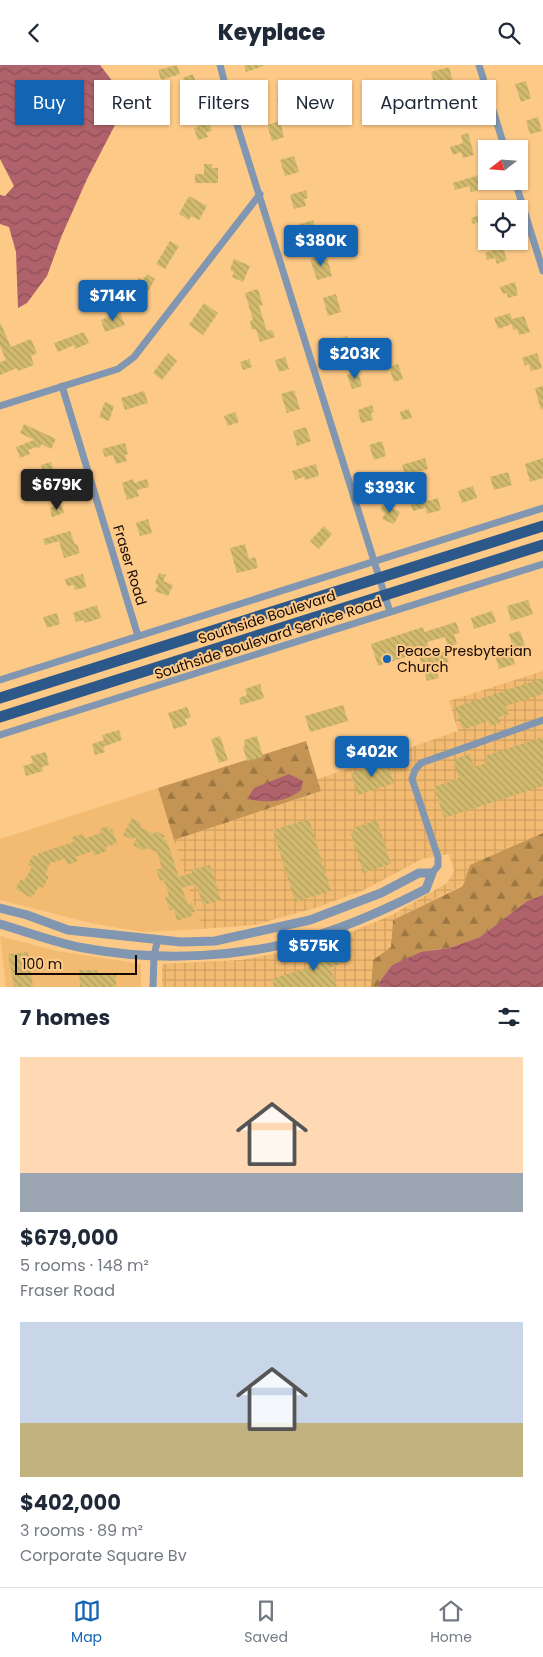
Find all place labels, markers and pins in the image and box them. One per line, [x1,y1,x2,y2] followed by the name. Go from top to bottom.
[286,225,356,267] pin: $380K
[78,279,148,322] pin: $714K
[320,337,390,380] pin: $203K
[22,469,92,511] pin: $679K
[355,471,425,514] pin: $393K
[397,641,532,677] place label: Peace Presbyterian Church
[381,653,393,665] marker: Peace Presbyterian Church
[337,735,407,778] pin: $402K
[279,929,349,972] pin: $575K

